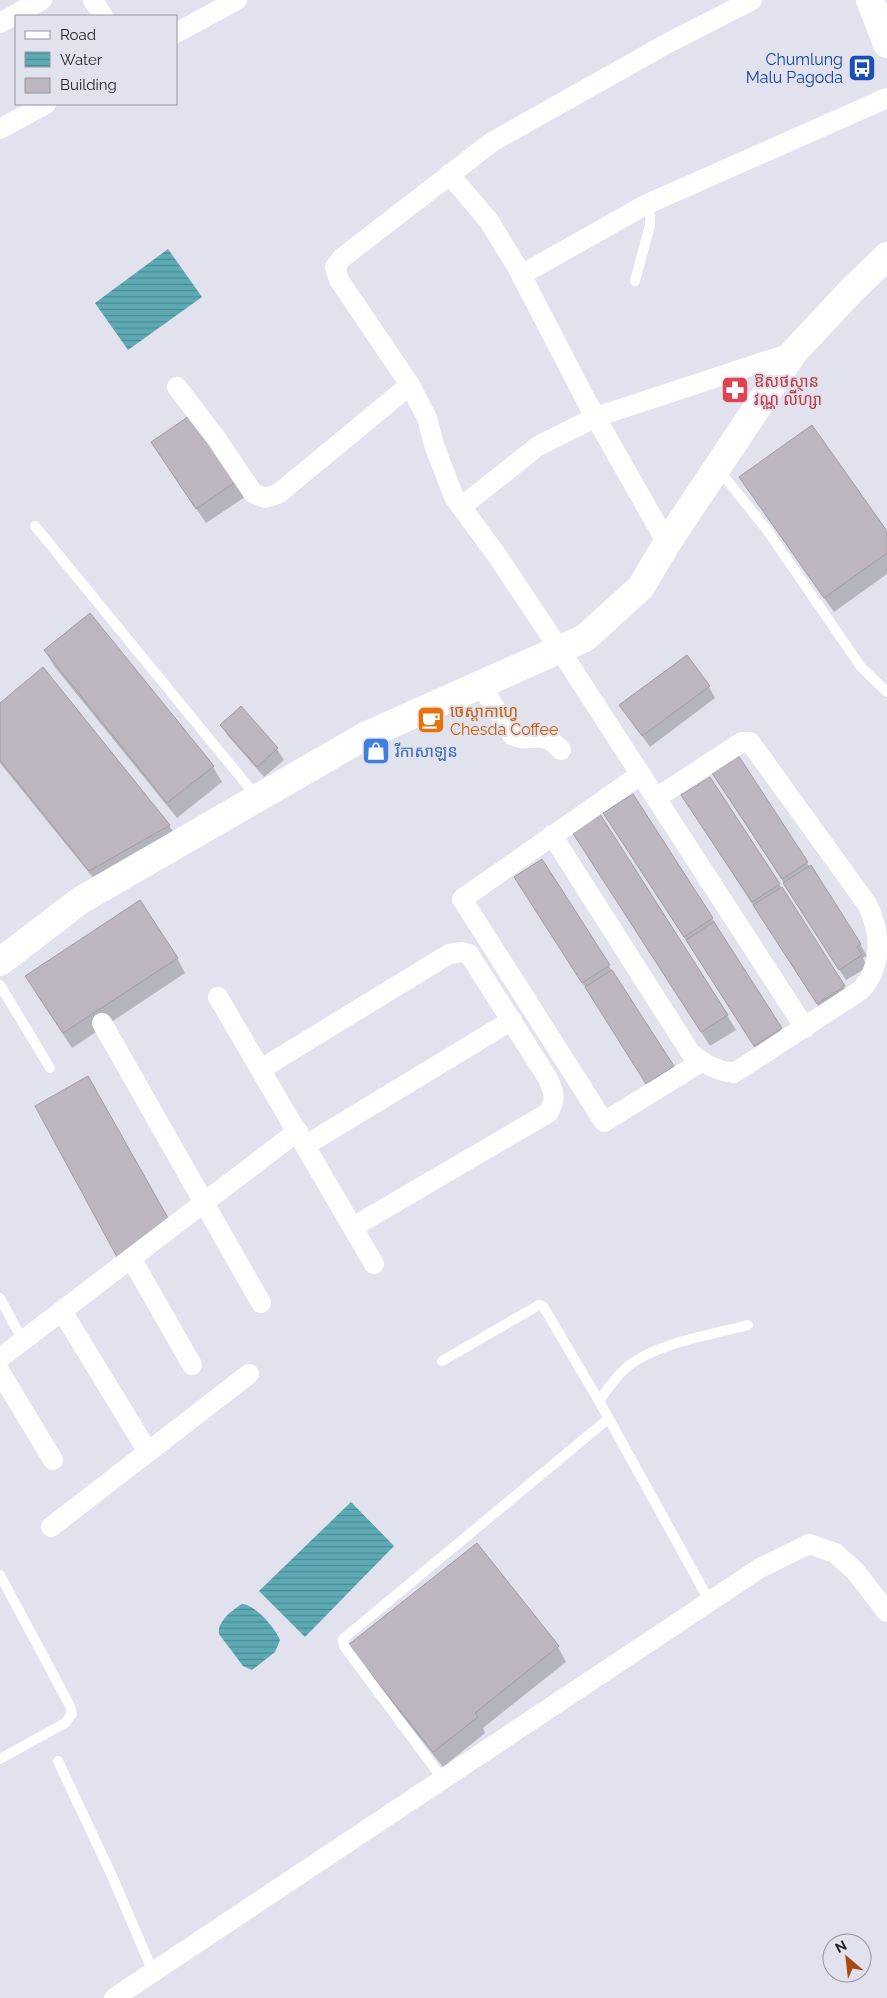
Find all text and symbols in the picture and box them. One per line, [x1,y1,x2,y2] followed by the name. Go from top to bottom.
[15,15,178,105] legend
[60,26,96,44] text: Road
[746,50,843,87] place label: Chumlung Malu Pagoda
[60,51,103,69] text: Water
[847,53,877,83] bus stop icon: Chumlung Malu Pagoda
[60,76,117,94] text: Building
[754,372,822,409] place label: ឱសថស្ថាន វណ្ណ លីហ្សា
[720,375,750,405] pharmacy icon: ឱសថស្ថាន វណ្ណ លីហ្សា
[450,702,558,739] place label: ចេស្ដាកាហ្វេ Chesda Coffee
[416,705,446,735] cafe icon: ចេស្ដាកាហ្វេ Chesda Coffee
[361,736,391,766] shop icon: រីកាសាឡន
[394,742,458,761] place label: រីកាសាឡន
[822,1933,872,1983] north arrow
[832,1937,849,1956] text: N

